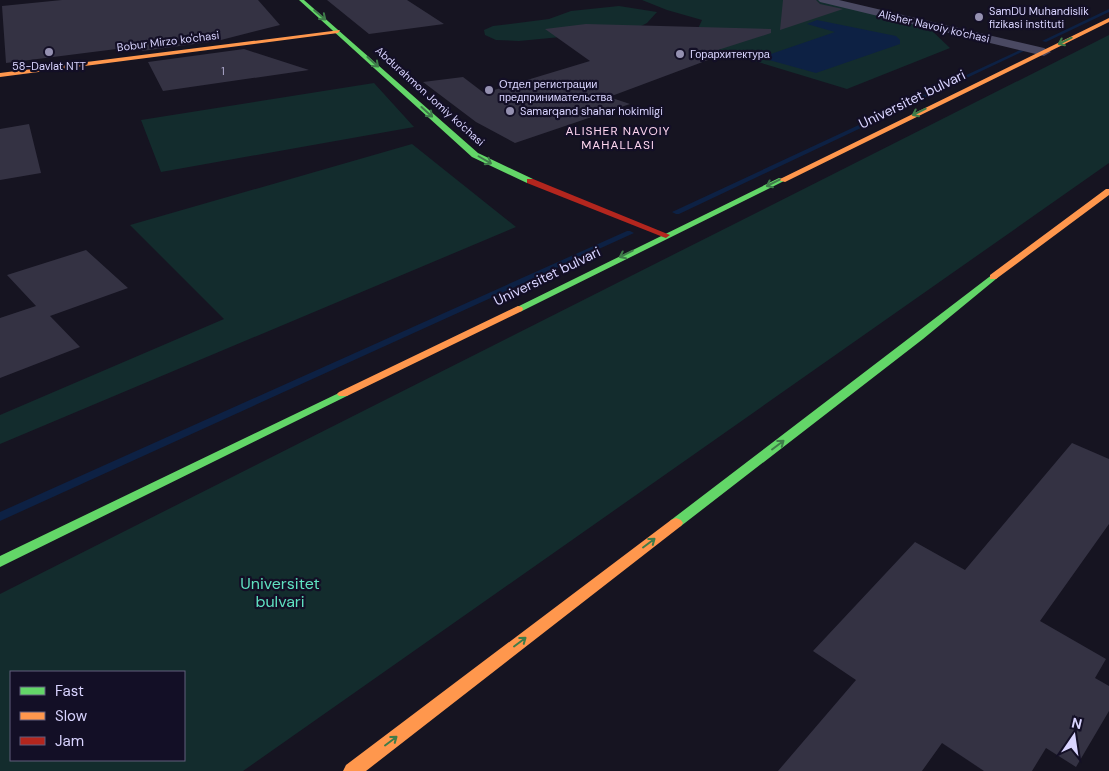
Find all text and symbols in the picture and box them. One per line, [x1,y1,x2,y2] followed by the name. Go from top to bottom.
[989,4,1089,31] place label: SamDU Muhandislik fizikasi instituti
[877,6,991,46] street label: Alisher Navoiy ko'chasi
[313,10,326,21] one-way arrow
[973,11,985,23] marker: SamDU Muhandislik fizikasi instituti
[116,28,220,54] street label: Bobur Mirzo ko'chasi
[1058,37,1073,47] one-way arrow
[373,43,487,149] street label: Abdurahmon Jomiy ko'chasi
[43,46,55,58] marker: 58-Davlat NTT
[690,47,771,61] place label: Горархитектура
[674,48,686,60] marker: Горархитектура
[367,57,380,68] one-way arrow
[12,59,86,73] place label: 58-Davlat NTT
[221,64,225,78] house number: 1
[856,65,968,133] street label: Universitet bulvari
[499,77,613,104] place label: Отдел регистрации предпринимательства
[483,84,495,96] marker: Отдел регистрации предпринимательства
[520,104,663,118] place label: Samarqand shahar hokimligi
[504,105,516,117] marker: Samarqand shahar hokimligi
[421,106,434,118] one-way arrow
[912,108,927,117] one-way arrow
[565,123,671,153] district label: ALISHER NAVOIY MAHALLASI
[477,156,491,166] one-way arrow
[765,178,780,188] one-way arrow
[491,242,603,310] street label: Universitet bulvari
[619,249,634,259] one-way arrow
[771,439,784,450] one-way arrow
[642,538,655,549] one-way arrow
[240,573,320,612] park label: Universitet bulvari
[513,637,526,648] one-way arrow
[10,671,185,761] legend
[55,681,84,701] text: Fast
[55,706,88,726] text: Slow
[1049,711,1099,761] north arrow
[1070,713,1084,733] text: N
[55,731,84,751] text: Jam
[384,736,397,747] one-way arrow

